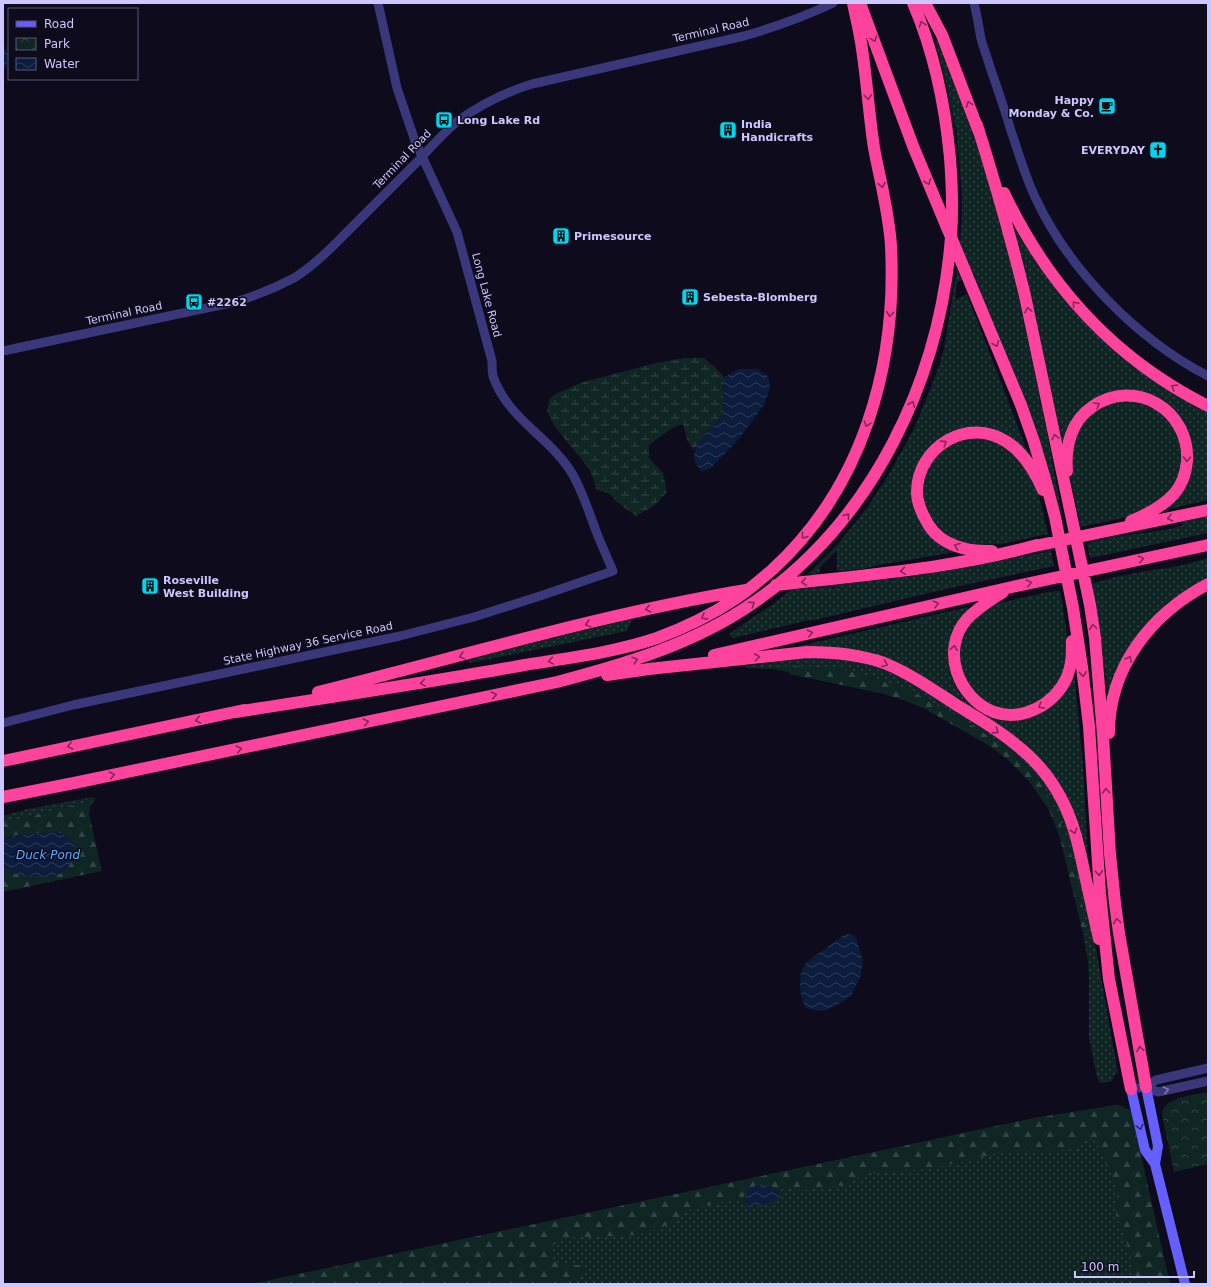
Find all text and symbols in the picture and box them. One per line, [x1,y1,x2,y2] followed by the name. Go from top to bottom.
[8,8,138,80] legend
[671,15,750,46] street label: Terminal Road
[44,17,74,31] text: Road
[918,21,926,28] one-way arrow
[869,36,878,43] one-way arrow
[44,37,70,51] text: Park
[44,57,80,71] text: Water
[863,94,872,100] one-way arrow
[1008,94,1094,120] place label: Happy Monday & Co.
[1097,96,1117,116] cafe icon: Happy Monday & Co.
[965,100,973,107] one-way arrow
[434,110,454,130] bus stop icon: Long Lake Rd
[457,114,540,127] place label: Long Lake Rd
[741,118,814,144] place label: India Handicrafts
[718,120,738,140] building icon: India Handicrafts
[370,127,434,192] street label: Terminal Road
[1148,140,1168,160] church icon: EVERYDAY
[1081,144,1146,157] place label: EVERYDAY
[924,179,932,186] one-way arrow
[877,182,885,188] one-way arrow
[551,226,571,246] building icon: Primesource
[574,230,652,243] place label: Primesource
[469,252,504,339] street label: Long Lake Road
[680,287,700,307] building icon: Sebesta-Blomberg
[703,291,817,304] place label: Sebesta-Blomberg
[184,292,204,312] bus stop icon: #2262
[207,296,247,309] place label: #2262
[84,299,163,328] street label: Terminal Road
[1073,301,1080,308] one-way arrow
[1024,307,1032,313] one-way arrow
[885,311,894,317] one-way arrow
[991,340,999,347] one-way arrow
[1171,384,1178,392] one-way arrow
[907,400,915,407] one-way arrow
[1093,402,1100,409] one-way arrow
[863,420,872,427] one-way arrow
[1051,434,1059,440] one-way arrow
[940,440,947,448] one-way arrow
[1183,456,1191,462] one-way arrow
[842,513,849,520] one-way arrow
[1167,513,1173,522] one-way arrow
[802,532,809,539] one-way arrow
[954,543,961,551] one-way arrow
[1138,555,1144,563] one-way arrow
[900,566,906,575] one-way arrow
[163,574,249,600] place label: Roseville West Building
[140,576,160,596] building icon: Roseville West Building
[801,577,807,586] one-way arrow
[1025,580,1032,588] one-way arrow
[933,600,940,608] one-way arrow
[748,601,755,609] one-way arrow
[645,604,652,612] one-way arrow
[701,613,708,620] one-way arrow
[222,619,394,668] street label: State Highway 36 Service Road
[584,619,591,628] one-way arrow
[1089,624,1098,630] one-way arrow
[807,630,813,638] one-way arrow
[950,645,959,651] one-way arrow
[458,651,465,659] one-way arrow
[754,653,760,662] one-way arrow
[548,656,555,664] one-way arrow
[631,656,638,664] one-way arrow
[1124,656,1132,663] one-way arrow
[882,660,889,668] one-way arrow
[1078,671,1087,677] one-way arrow
[420,678,426,687] one-way arrow
[491,692,497,700] one-way arrow
[1038,701,1045,708] one-way arrow
[195,716,201,724] one-way arrow
[363,718,370,727] one-way arrow
[992,726,999,734] one-way arrow
[67,742,74,750] one-way arrow
[236,745,242,753] one-way arrow
[109,772,115,780] one-way arrow
[1102,788,1111,794] one-way arrow
[1069,827,1078,834] one-way arrow
[16,848,80,862] water label: Duck Pond
[1094,870,1103,876] one-way arrow
[1113,918,1122,924] one-way arrow
[1136,1046,1144,1052] one-way arrow
[1163,1087,1169,1095] one-way arrow
[1135,1124,1143,1130] one-way arrow
[1075,1253,1194,1279] scale bar
[1081,1260,1119,1274] text: 100 m

